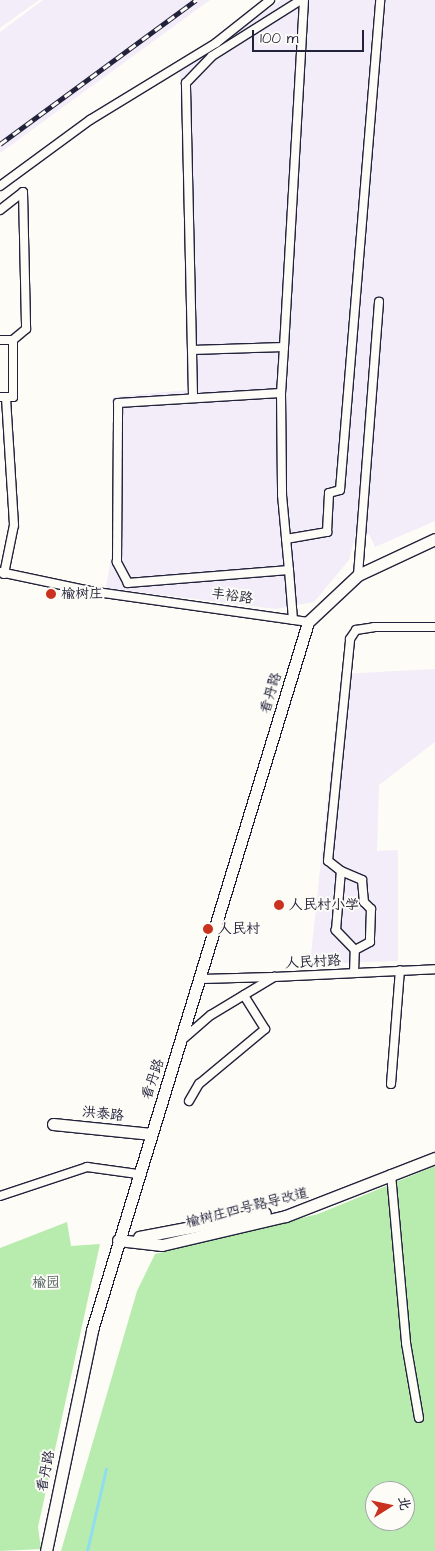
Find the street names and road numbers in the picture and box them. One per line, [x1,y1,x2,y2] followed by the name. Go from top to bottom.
[210,585,254,607] street label: 丰裕路
[257,670,285,716] street label: 看丹路
[285,952,341,972] street label: 人民村路
[138,1056,168,1102] street label: 看丹路
[81,1103,125,1125] street label: 洪泰路
[184,1185,310,1231] street label: 榆树庄四号路导改道
[34,1449,58,1493] street label: 看丹路

